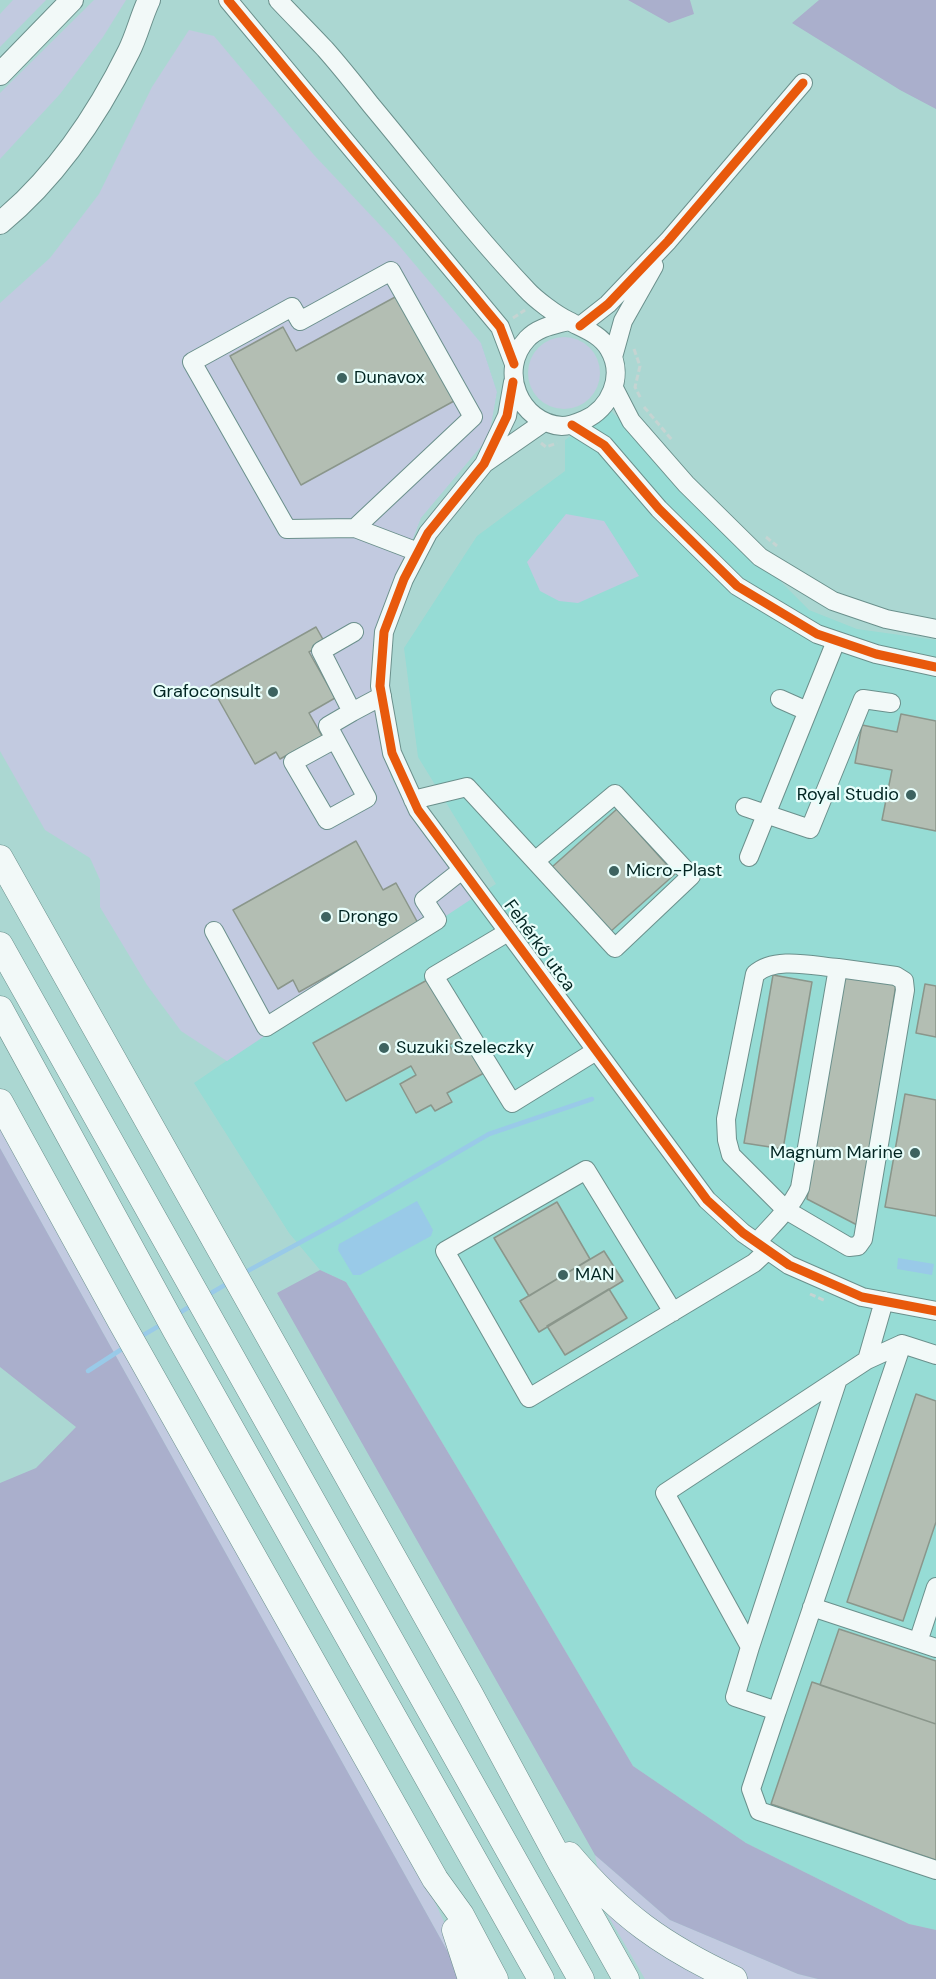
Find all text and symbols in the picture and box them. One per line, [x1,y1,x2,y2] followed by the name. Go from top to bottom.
[354,367,425,389] place label: Dunavox
[335,371,349,385] marker: Dunavox
[153,681,261,703] place label: Grafoconsult
[266,685,280,699] marker: Grafoconsult
[797,784,899,806] place label: Royal Studio
[904,788,918,802] marker: Royal Studio
[626,860,722,882] place label: Micro-Plast
[607,864,621,878] marker: Micro-Plast
[499,896,579,996] street label: Fehérkő utca
[338,906,398,928] place label: Drongo
[319,910,333,924] marker: Drongo
[396,1037,534,1059] place label: Suzuki Szeleczky
[377,1041,391,1055] marker: Suzuki Szeleczky
[770,1142,903,1164] place label: Magnum Marine
[908,1146,922,1160] marker: Magnum Marine
[575,1264,615,1286] place label: MAN
[556,1268,570,1282] marker: MAN

